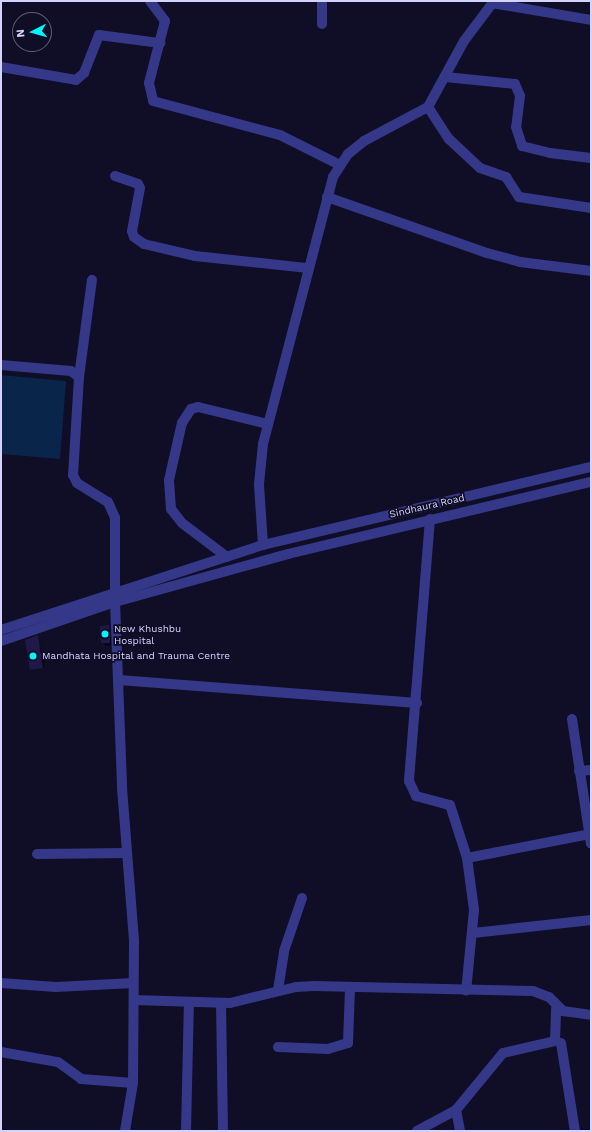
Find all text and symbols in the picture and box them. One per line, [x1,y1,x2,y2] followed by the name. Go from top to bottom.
[12,12,52,52] north arrow
[14,28,27,38] text: N
[388,492,466,520] street label: Sindhaura Road
[114,622,181,646] place label: New Khushbu Hospital
[99,628,111,640] marker: New Khushbu Hospital
[27,650,39,662] marker: Mandhata Hospital and Trauma Centre
[42,650,231,662] place label: Mandhata Hospital and Trauma Centre

